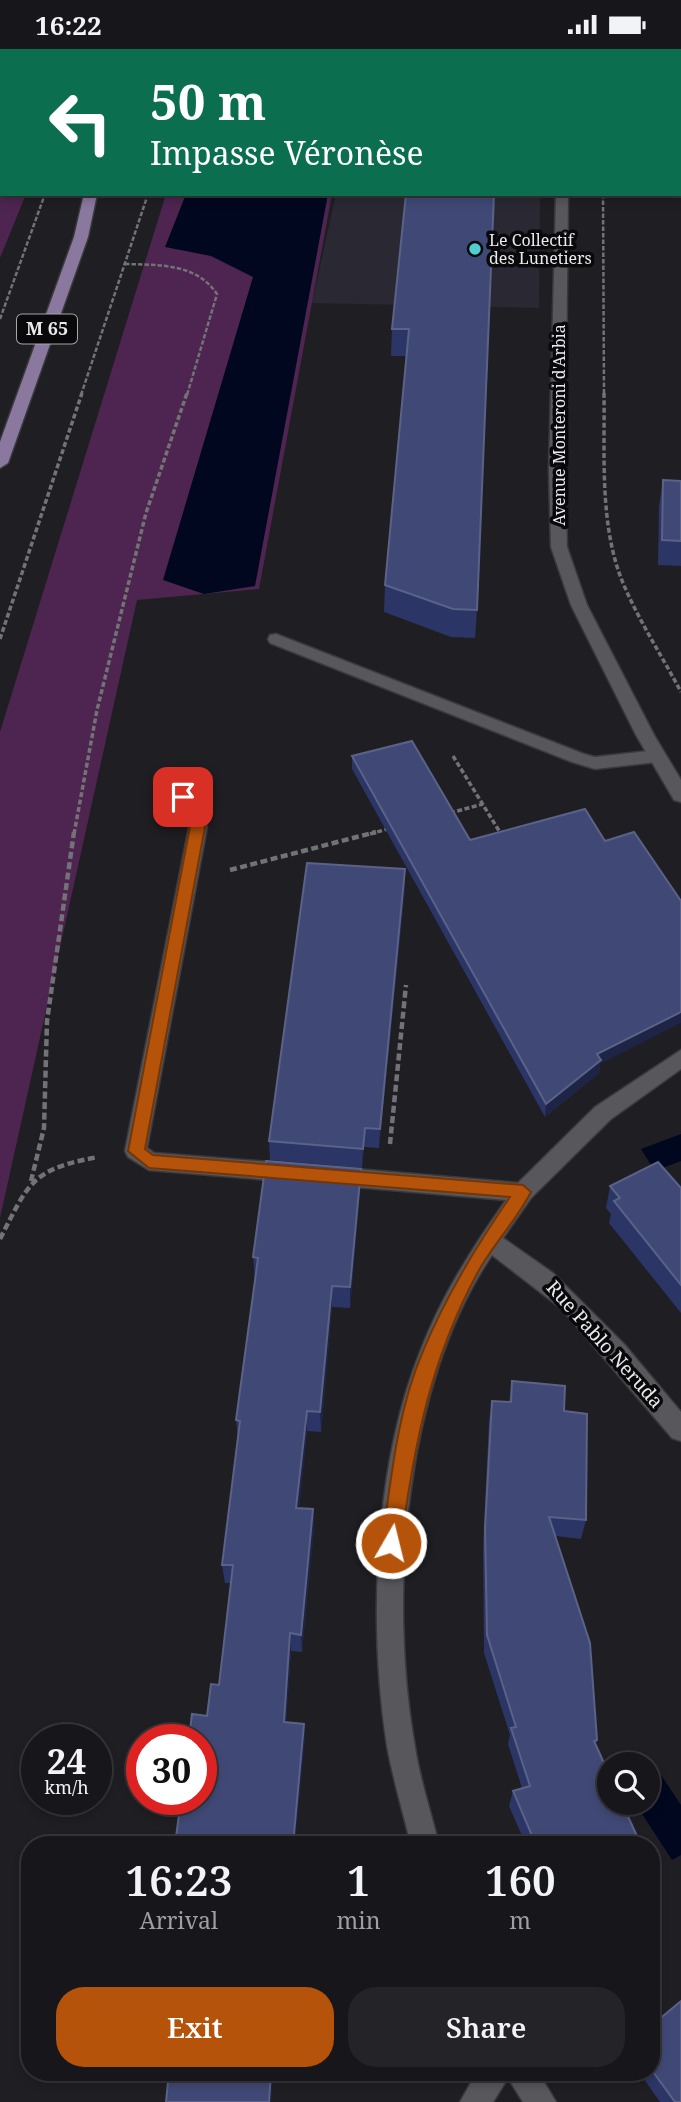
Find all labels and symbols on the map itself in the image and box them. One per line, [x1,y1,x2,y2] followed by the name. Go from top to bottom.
[489,229,592,269] place label: Le Collectif des Lunetiers
[467,241,483,257] marker: Le Collectif des Lunetiers
[17,315,77,343] road number: M 65
[548,324,570,526] street label: Avenue Monteroni d'Arbia
[153,767,213,827] pin
[541,1275,669,1413] street label: Rue Pablo Neruda
[354,1506,428,1580] position arrow
[126,1724,217,1815] speed limit sign: 30

